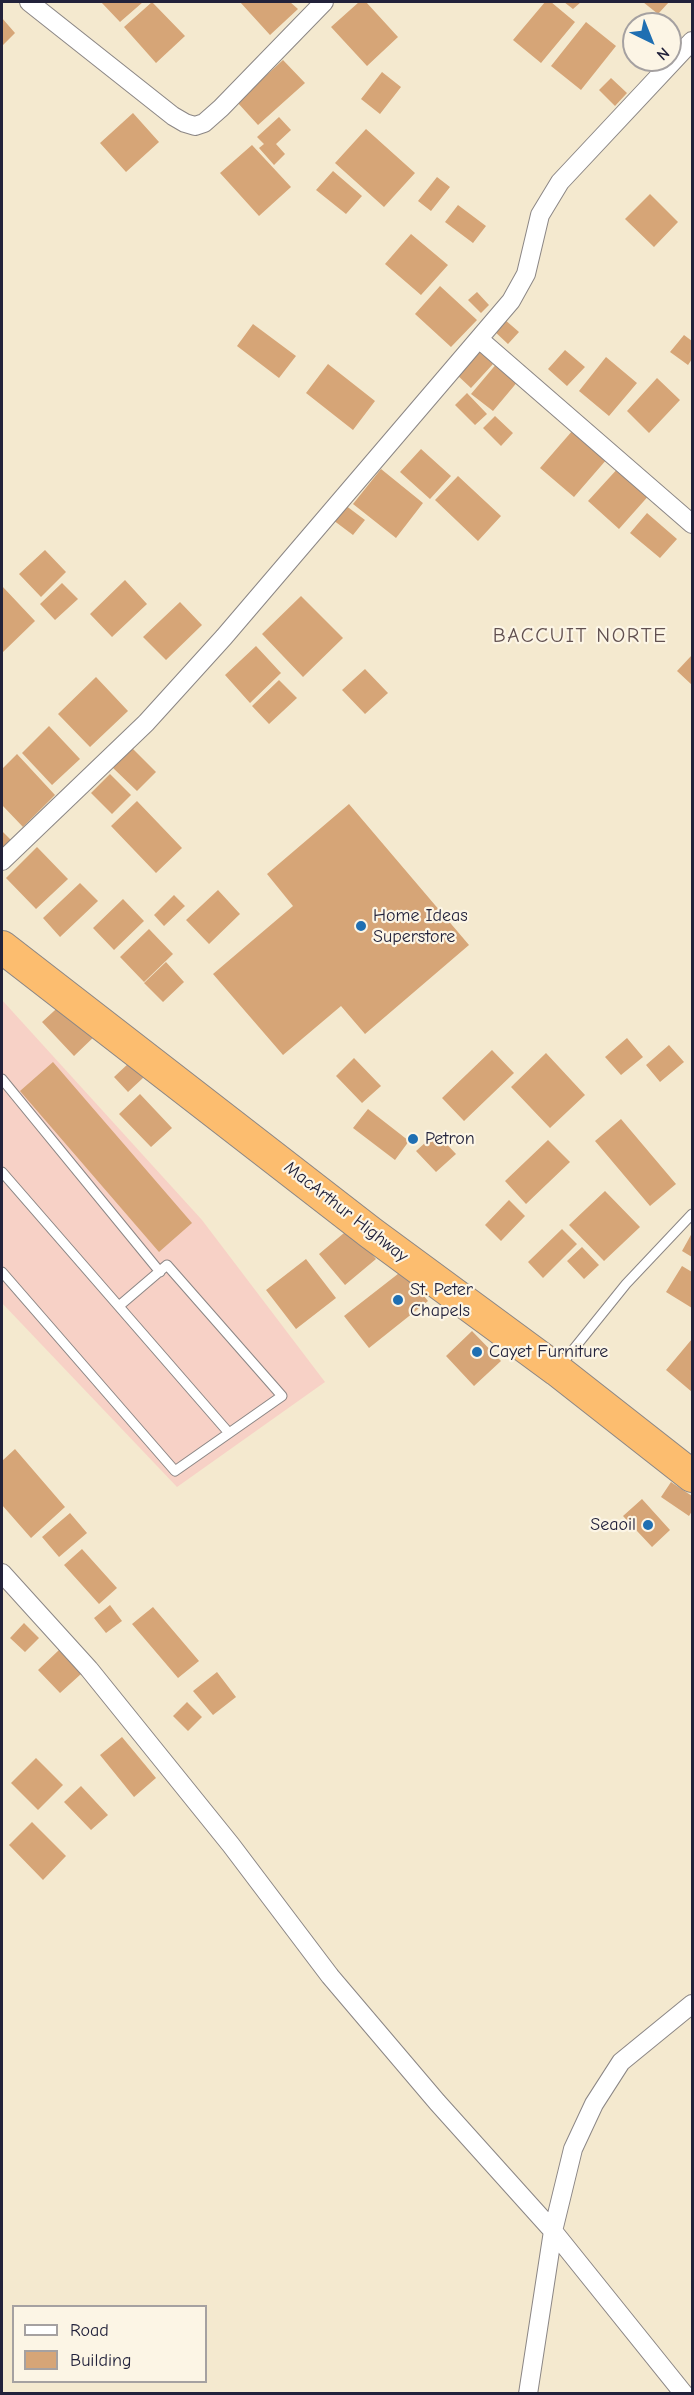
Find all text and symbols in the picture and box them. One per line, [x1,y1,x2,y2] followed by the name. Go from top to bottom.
[622,12,682,72] north arrow
[653,44,673,64] text: N
[493,623,667,649] district label: BACCUIT NORTE
[373,905,468,948] place label: Home Ideas Superstore
[354,919,368,933] marker: Home Ideas Superstore
[425,1128,475,1150] place label: Petron
[406,1132,420,1146] marker: Petron
[280,1157,412,1267] street label: MacArthur Highway
[410,1279,473,1322] place label: St. Peter Chapels
[391,1293,405,1307] marker: St. Peter Chapels
[489,1341,608,1363] place label: Cayet Furniture
[470,1345,484,1359] marker: Cayet Furniture
[590,1514,636,1536] place label: Seaoil
[641,1518,655,1532] marker: Seaoil
[12,2305,207,2383] legend
[70,2320,109,2341] text: Road
[70,2350,132,2371] text: Building

